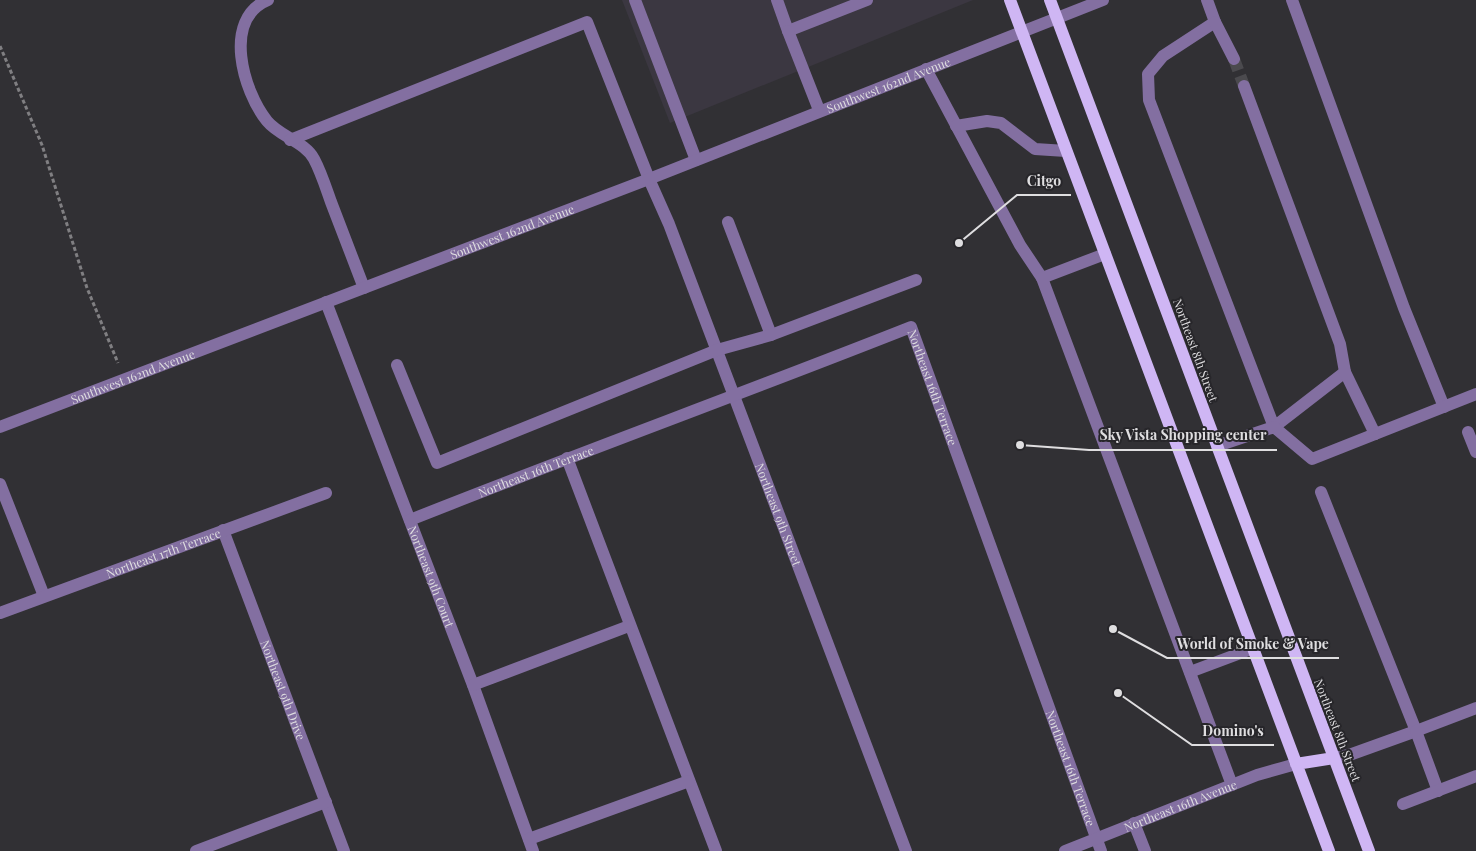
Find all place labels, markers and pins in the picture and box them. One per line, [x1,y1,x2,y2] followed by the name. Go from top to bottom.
[1017,166,1071,195] callout: Citgo
[1089,421,1277,450] callout: Sky Vista Shopping center
[1167,629,1339,658] callout: World of Smoke & Vape
[1192,716,1274,745] callout: Domino's

